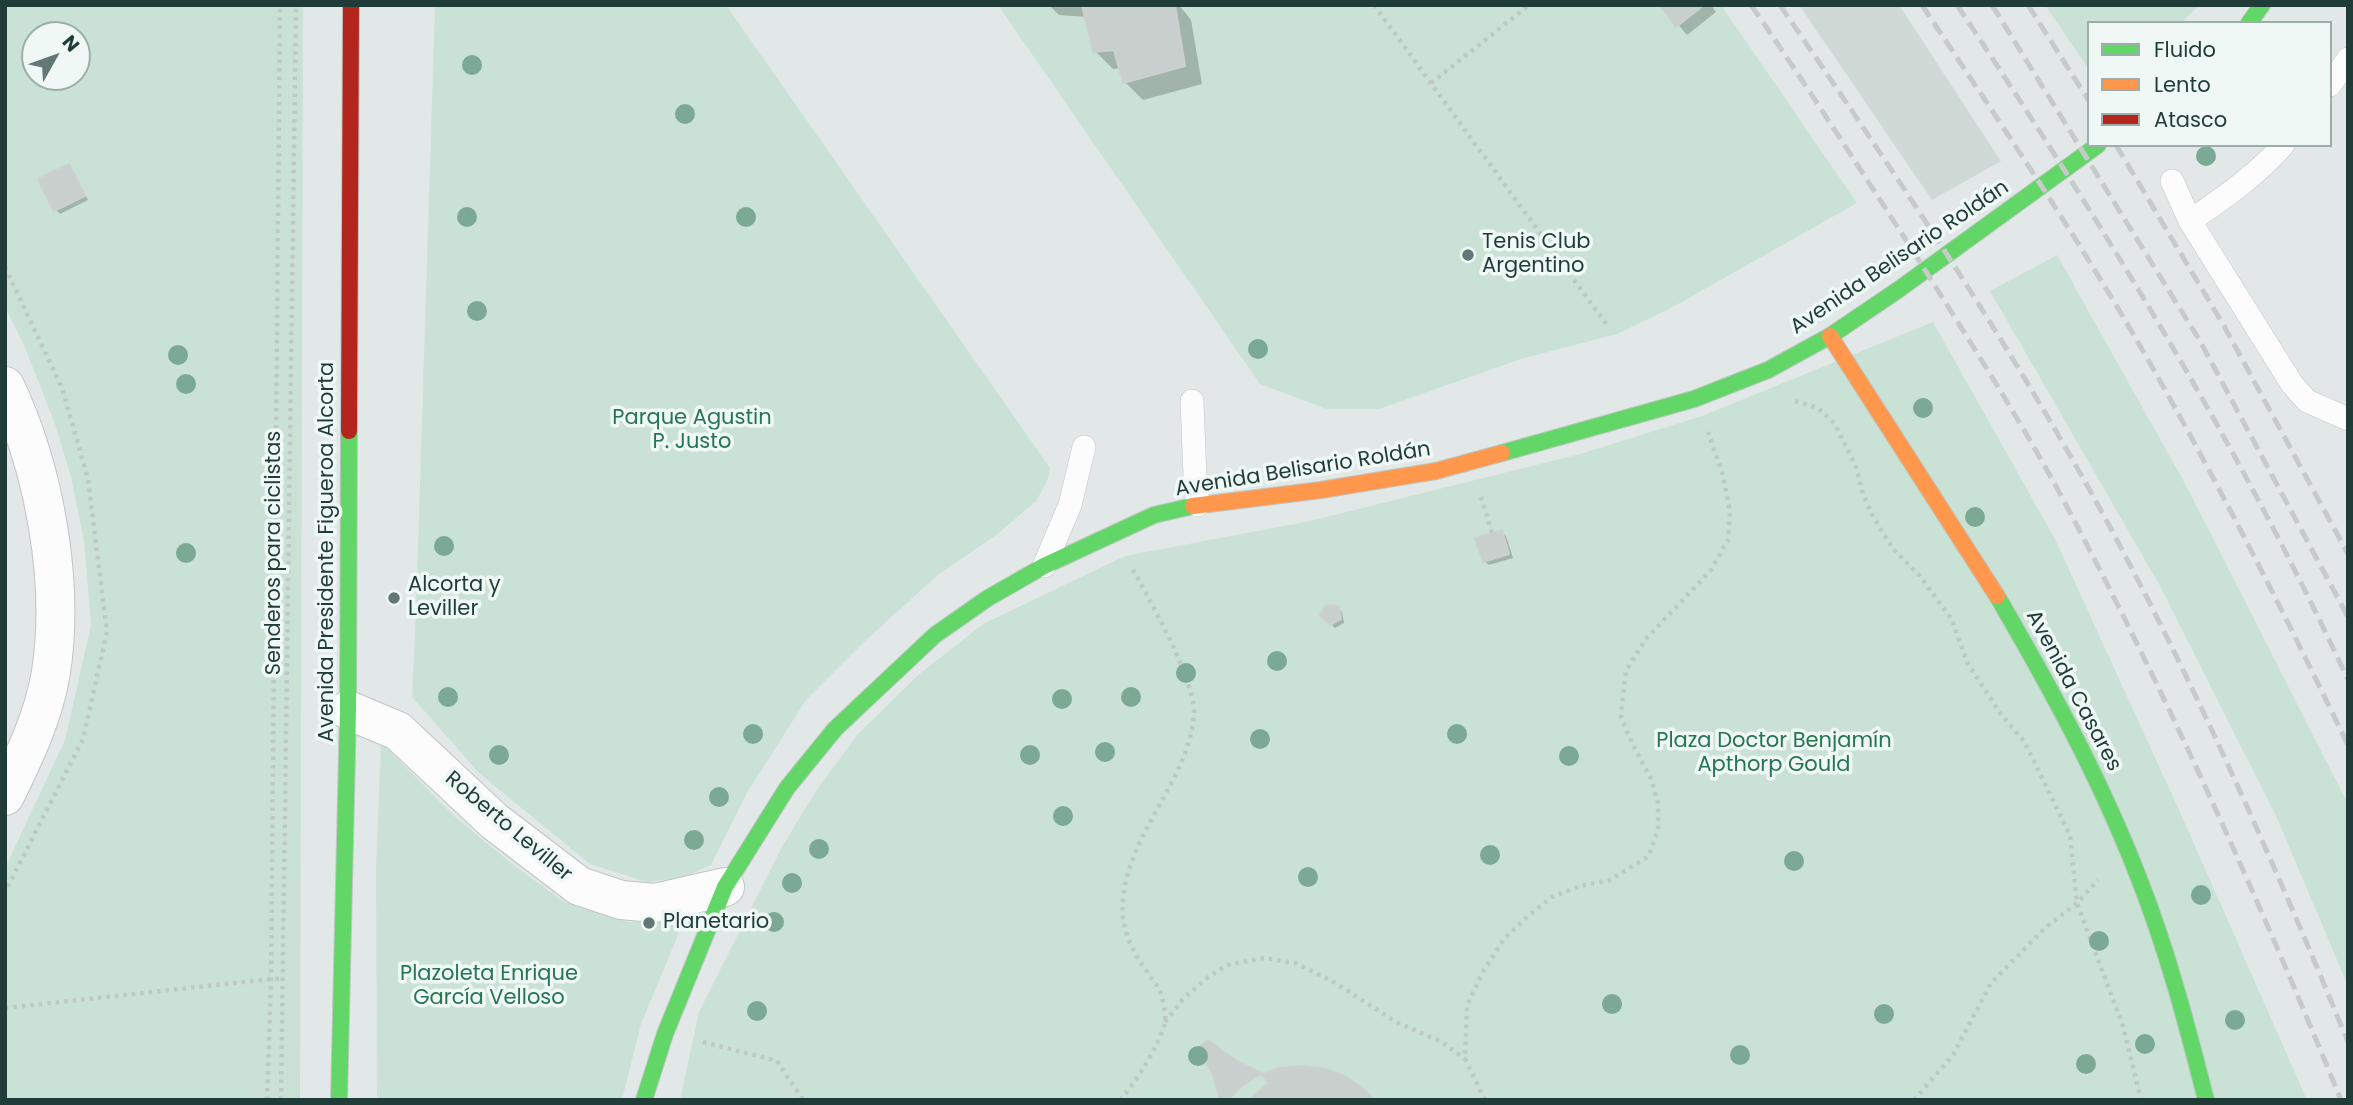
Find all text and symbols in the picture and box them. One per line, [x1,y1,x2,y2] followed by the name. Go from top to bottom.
[21,21,91,91] north arrow
[2087,21,2332,147] legend
[56,29,86,58] text: N
[2154,35,2216,64] text: Fluido
[2154,70,2211,99] text: Lento
[2154,105,2227,134] text: Atasco
[1786,175,2014,341] street label: Avenida Belisario Roldán
[1482,230,1591,280] place label: Tenis Club Argentino
[1460,247,1476,263] marker: Tenis Club Argentino
[315,362,341,742] street label: Avenida Presidente Figueroa Alcorta
[612,406,772,456] park label: Parque Agustin P. Justo
[262,431,288,675] street label: Senderos para ciclistas
[1174,437,1432,503] street label: Avenida Belisario Roldán
[408,573,501,623] place label: Alcorta y Leviller
[386,590,402,606] marker: Alcorta y Leviller
[2020,606,2126,776] street label: Avenida Casares
[1656,729,1892,779] park label: Plaza Doctor Benjamín Apthorp Gould
[439,767,577,887] street label: Roberto Leviller
[663,910,769,936] place label: Planetario
[641,915,657,931] marker: Planetario
[400,962,578,1012] park label: Plazoleta Enrique García Velloso

